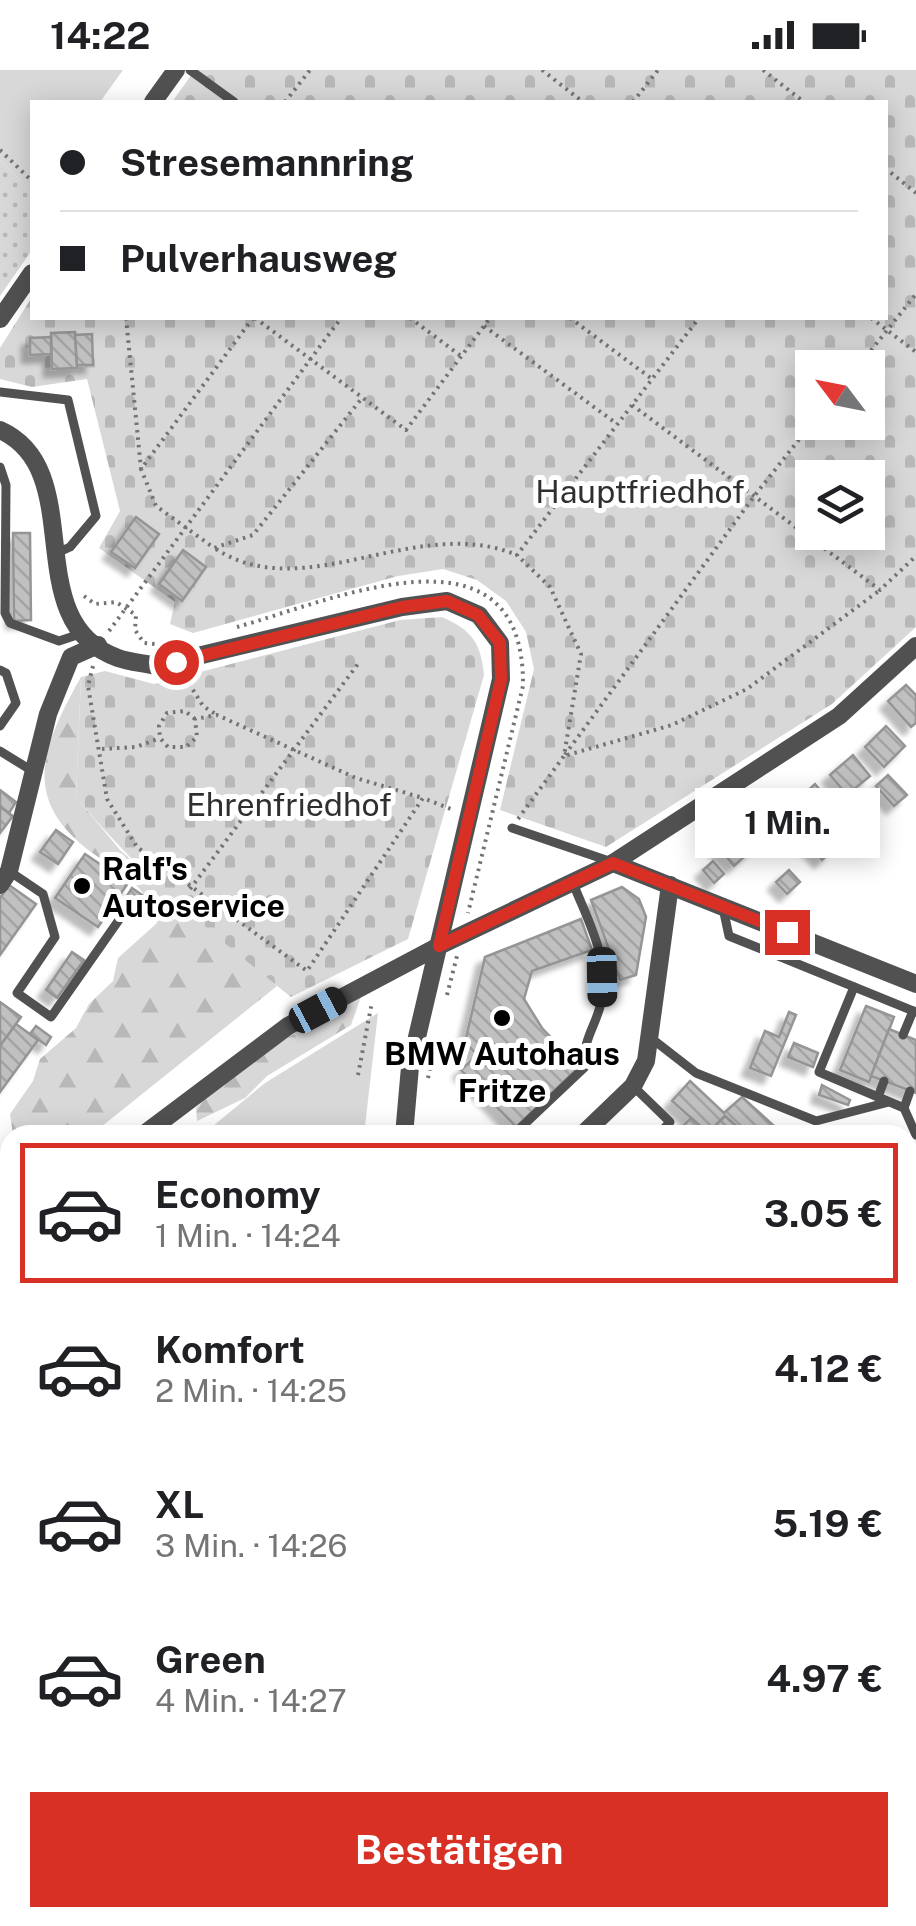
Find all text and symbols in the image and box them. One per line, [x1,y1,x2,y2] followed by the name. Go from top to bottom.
[50,13,150,58] text: 14:22
[120,140,414,185] text: Stresemannring
[120,236,397,281] text: Pulverhausweg
[795,350,885,440] north arrow
[795,350,885,550] map controls
[795,460,885,550] button: layers
[535,473,745,510] park label: Hauptfriedhof
[154,640,199,685] route start
[186,786,392,823] park label: Ehrenfriedhof
[694,787,880,857] callout: 1 Min.
[744,804,831,841] text: 1 Min.
[102,850,285,924] place label: Ralf's Autoservice
[71,875,93,897] marker: Ralf's Autoservice
[765,910,810,955] route end
[586,947,618,1007] car
[284,983,352,1037] car
[491,1007,513,1029] marker: BMW Autohaus Fritze
[384,1035,620,1109] place label: BMW Autohaus Fritze
[35,1168,125,1258] icon: car
[155,1172,321,1217] text: Economy
[764,1191,883,1236] text: 3.05 €
[155,1217,341,1254] text: 1 Min. · 14:24
[35,1323,125,1413] icon: car
[155,1327,305,1372] text: Komfort
[774,1346,883,1391] text: 4.12 €
[155,1372,347,1409] text: 2 Min. · 14:25
[35,1478,125,1568] icon: car
[155,1482,204,1527] text: XL
[772,1501,883,1546] text: 5.19 €
[155,1527,348,1564] text: 3 Min. · 14:26
[35,1633,125,1723] icon: car
[155,1637,266,1682] text: Green
[766,1656,883,1701] text: 4.97 €
[155,1682,347,1719] text: 4 Min. · 14:27
[30,1792,888,1907] button: Bestätigen

